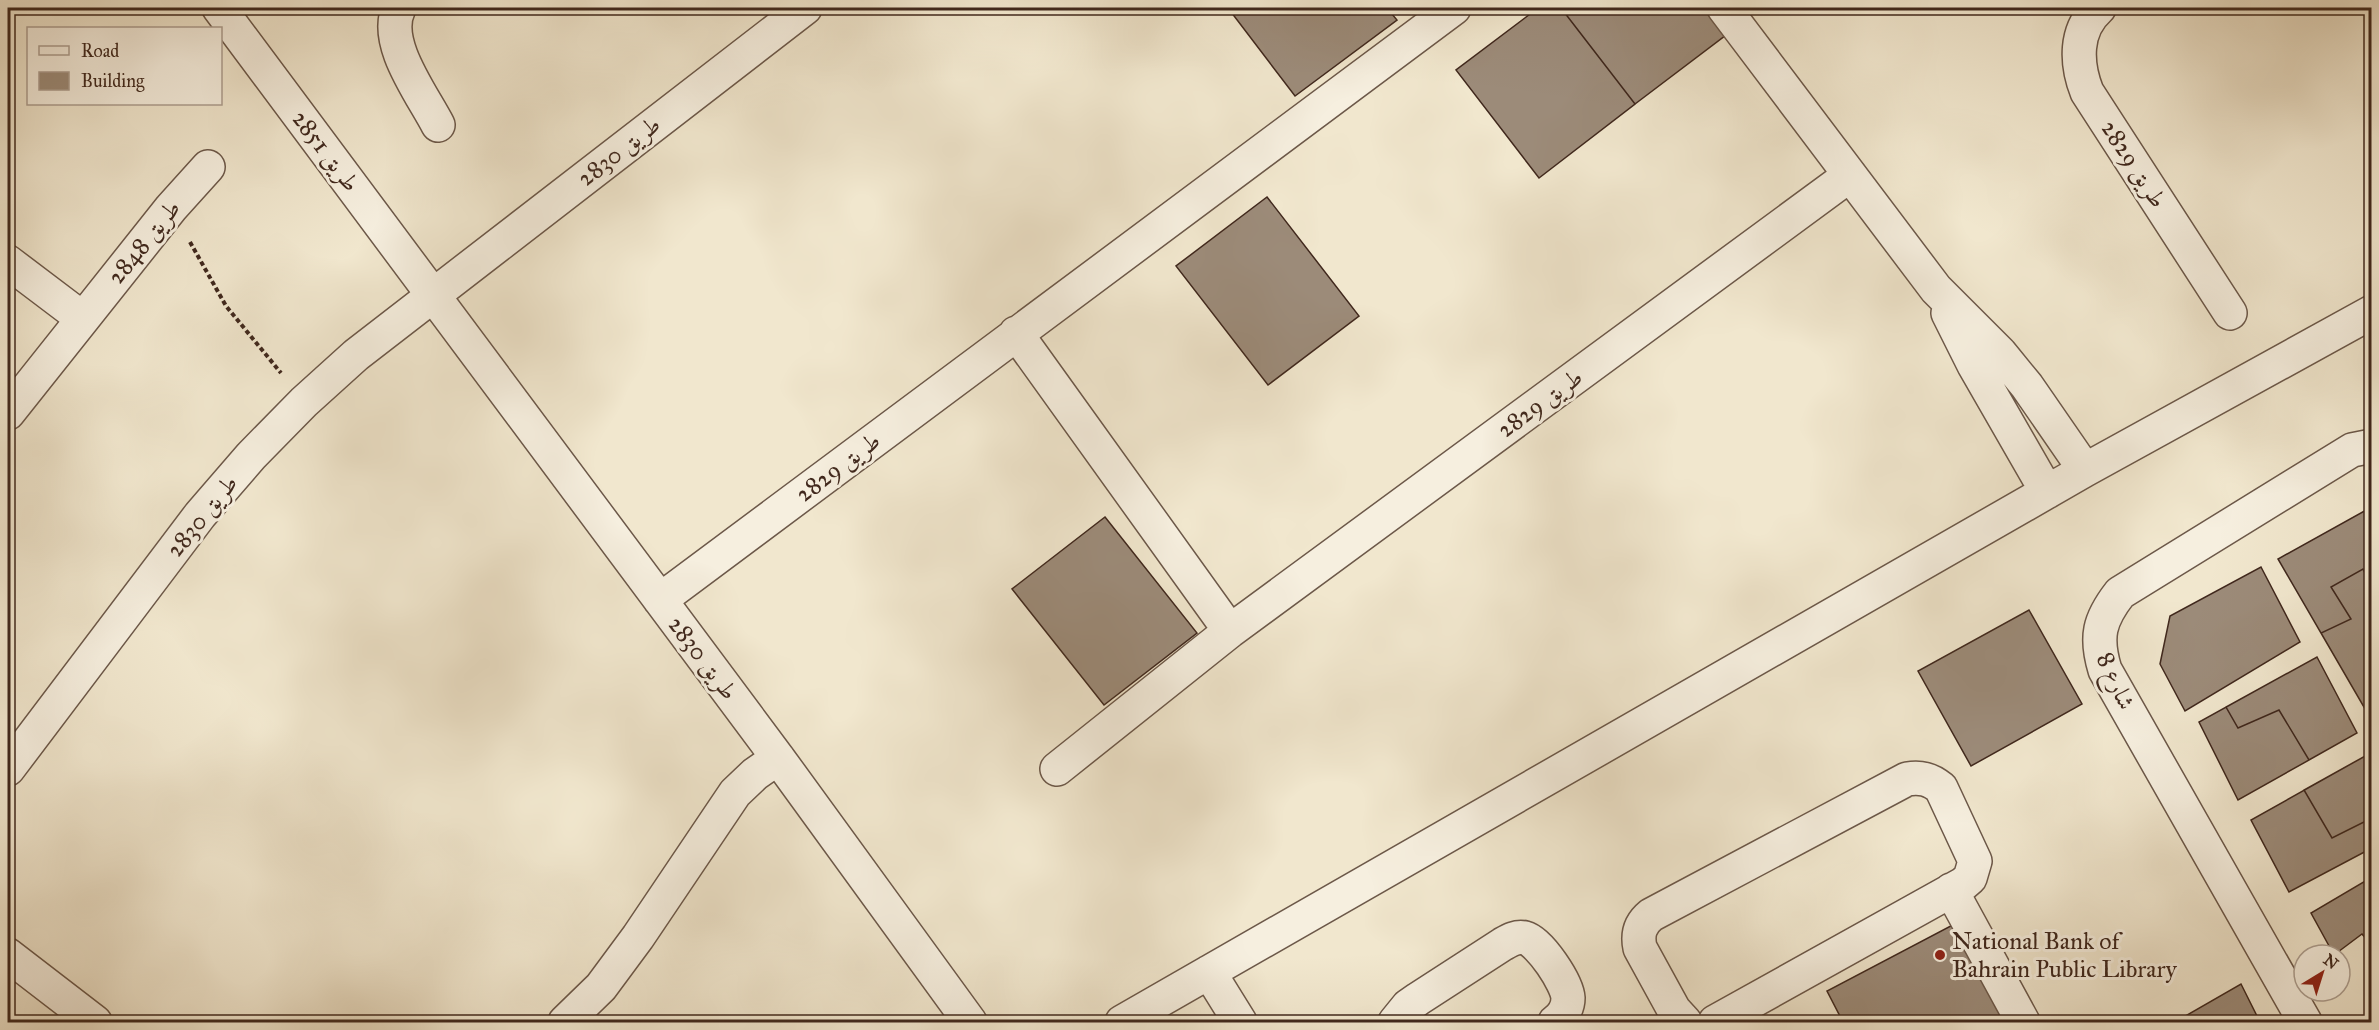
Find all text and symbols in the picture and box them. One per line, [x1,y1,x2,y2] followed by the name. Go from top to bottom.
[27,27,222,105] legend
[81,40,119,62] text: Road
[81,70,145,93] text: Building
[286,104,366,198] street label: طريق 2851
[571,109,667,193] street label: طريق 2830
[2095,115,2173,213] street label: طريق 2829
[101,194,187,290] street label: طريق 2848
[1491,362,1589,444] street label: طريق 2829
[790,425,886,509] street label: طريق 2829
[160,469,244,563] street label: طريق 2830
[662,610,744,706] street label: طريق 2830
[2086,648,2142,716] street label: شارع 8
[1952,926,2178,984] place label: National Bank of Bahrain Public Library
[2292,943,2352,1003] north arrow
[1933,948,1947,962] marker: National Bank of Bahrain Public Library
[2320,950,2342,973] text: N

